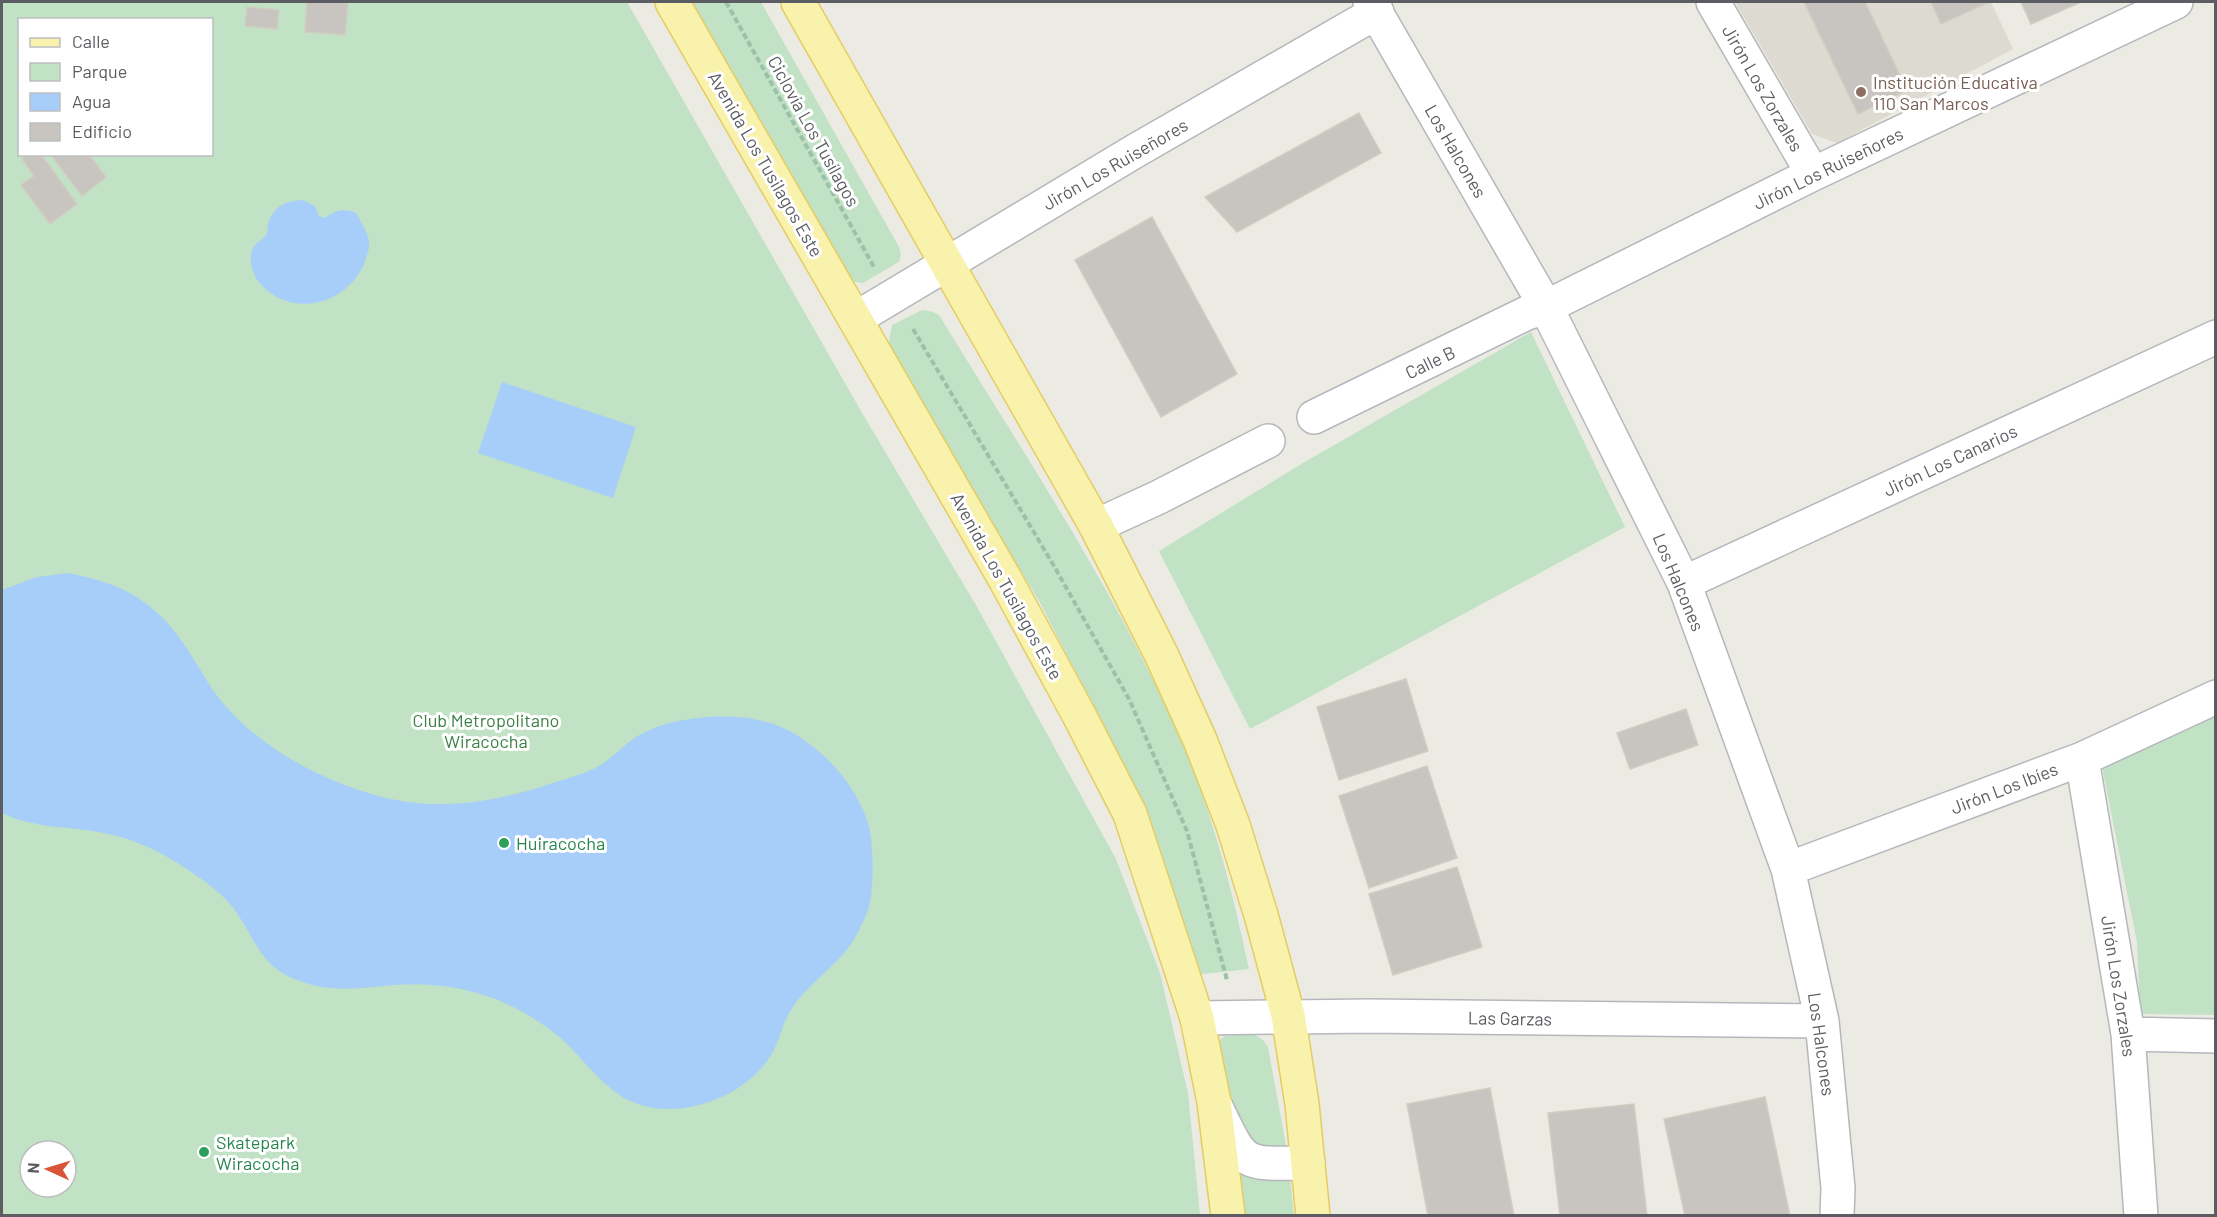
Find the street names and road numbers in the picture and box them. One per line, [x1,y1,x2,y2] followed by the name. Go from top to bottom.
[1718,21,1808,155] street label: Jirón Los Zorzales
[763,52,865,210] street label: Ciclovía Los Tusílagos
[704,67,828,261] street label: Avenida Los Tusilagos Este
[1420,100,1492,202] street label: Los Halcones
[1038,113,1192,215] street label: Jirón Los Ruiseñores
[1749,122,1907,214] street label: Jirón Los Ruiseñores
[1401,341,1459,383] street label: Calle B
[1880,419,2020,501] street label: Jirón Los Canarios
[946,489,1068,683] street label: Avenida Los Tusilagos Este
[1649,530,1709,634] street label: Los Halcones
[1947,757,2061,819] street label: Jirón Los Ibíes
[2097,914,2141,1058] street label: Jirón Los Zorzales
[1804,991,1840,1097] street label: Los Halcones
[1468,1006,1552,1030] street label: Las Garzas

